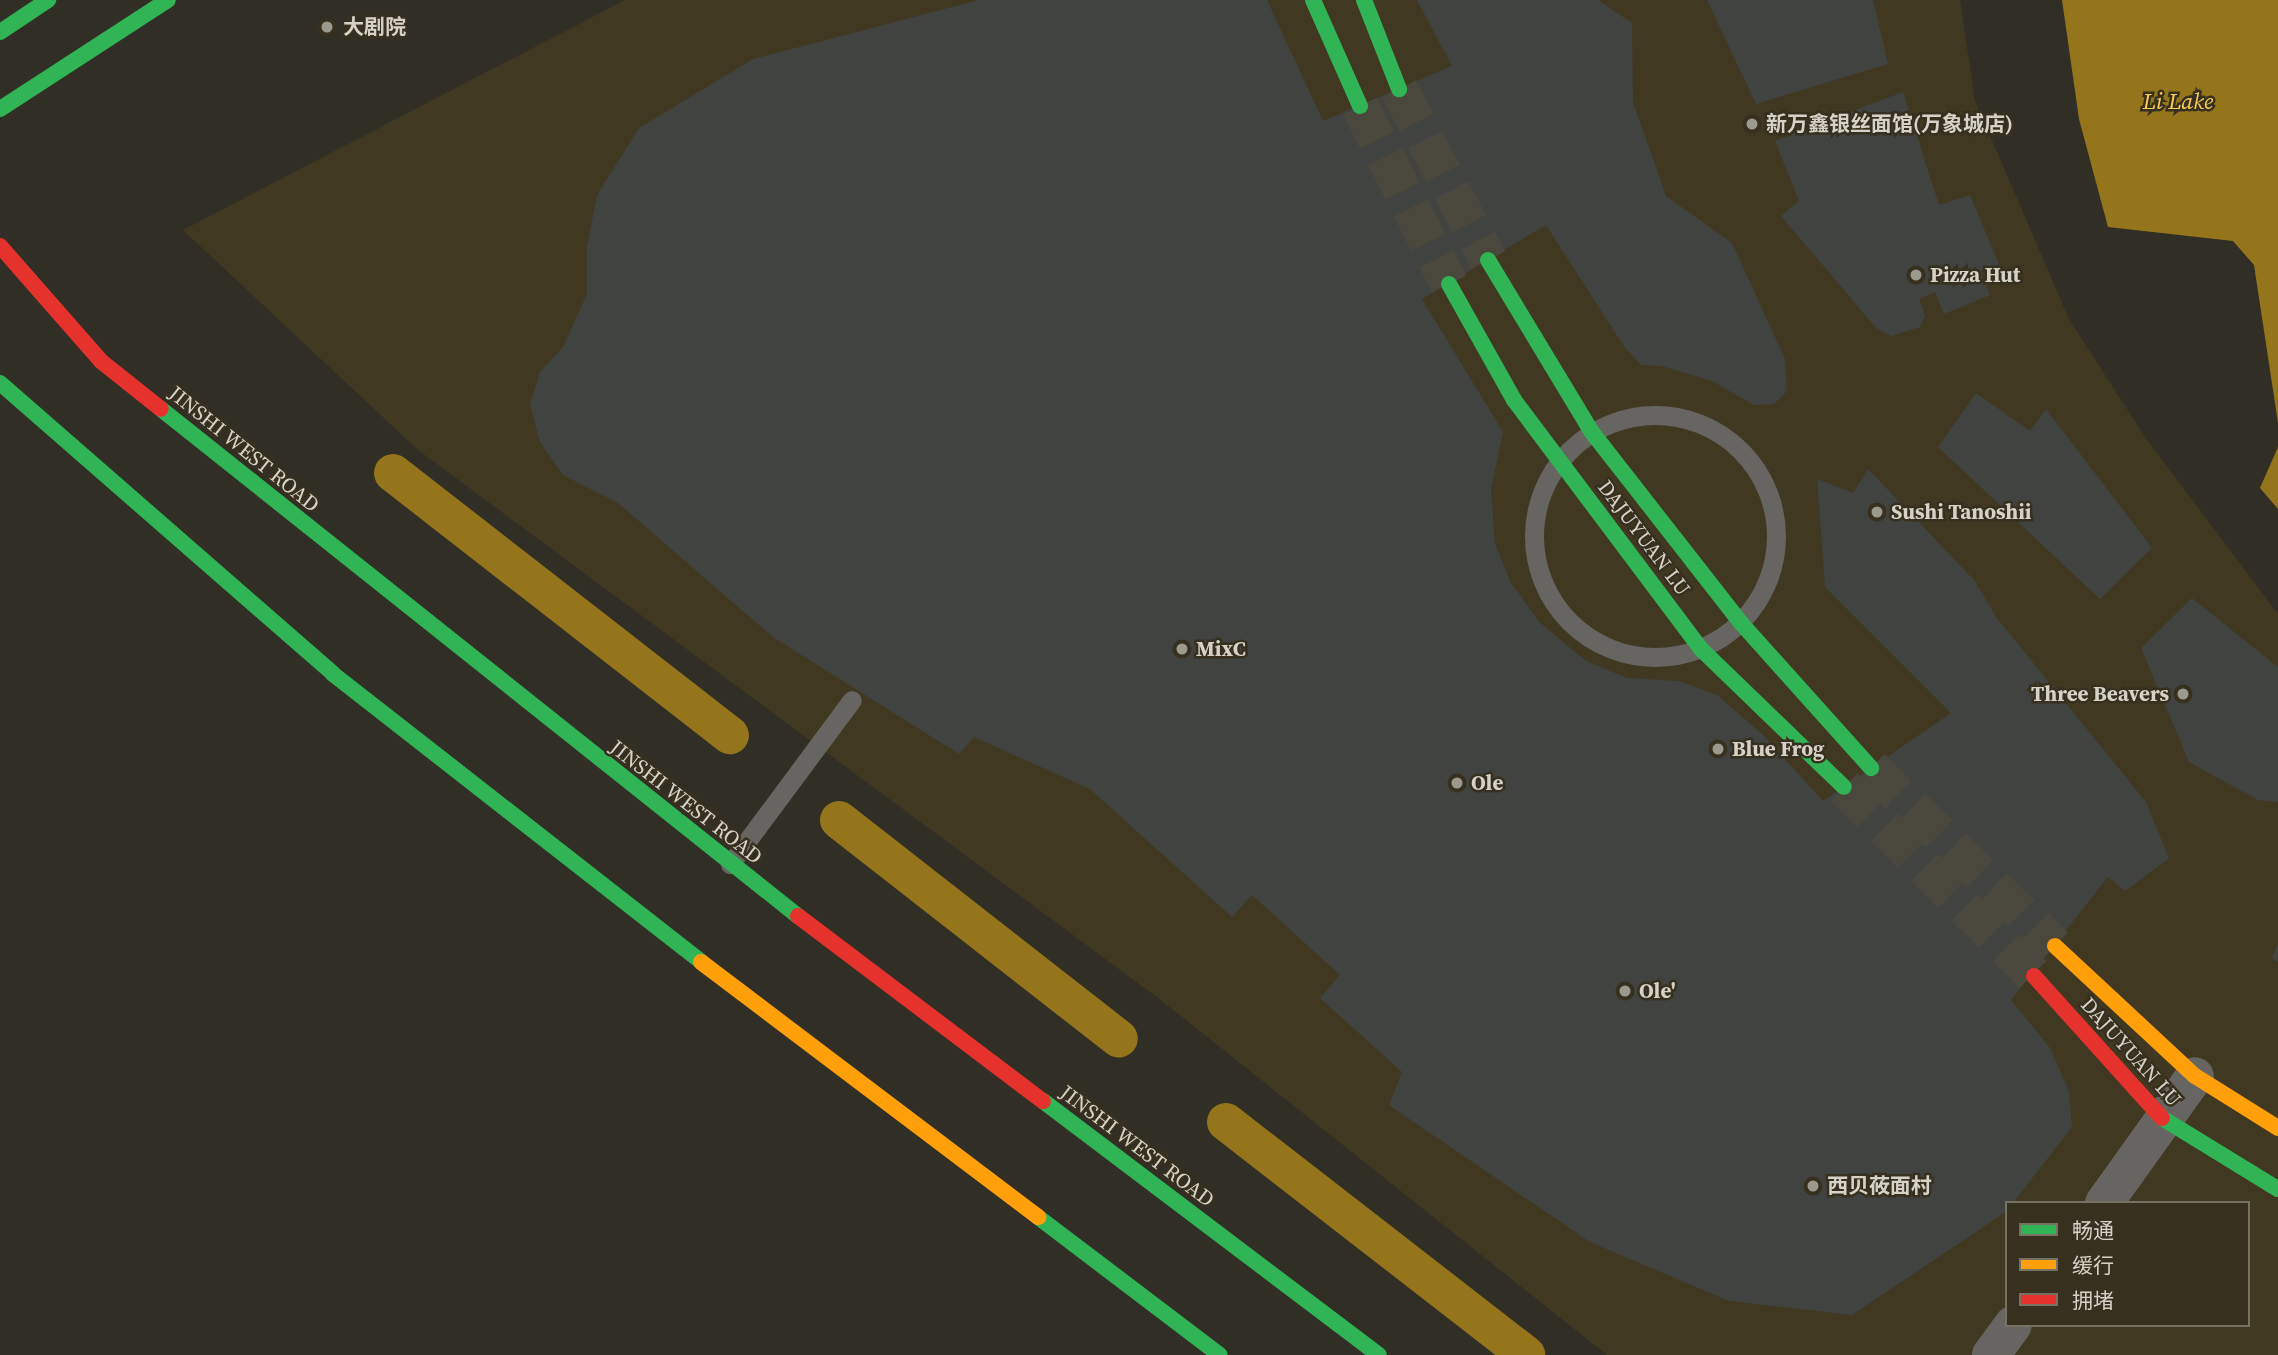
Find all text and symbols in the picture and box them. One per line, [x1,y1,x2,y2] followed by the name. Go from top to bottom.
[343,14,406,40] place label: 大剧院
[317,17,337,37] marker: 大剧院
[2143,87,2213,115] water label: Li Lake
[1766,111,2013,137] place label: 新万鑫银丝面馆(万象城店)
[1744,116,1760,132] marker: 新万鑫银丝面馆(万象城店)
[1930,262,2020,288] place label: Pizza Hut
[1908,267,1924,283] marker: Pizza Hut
[163,380,325,518] street label: JINSHI WEST ROAD
[1592,475,1696,601] street label: DAJUYUAN LU
[1891,499,2032,525] place label: Sushi Tanoshii
[1869,504,1885,520] marker: Sushi Tanoshii
[1196,636,1246,662] place label: MixC
[1174,641,1190,657] marker: MixC
[2031,681,2169,707] place label: Three Beavers
[2175,686,2191,702] marker: Three Beavers
[604,734,768,870] street label: JINSHI WEST ROAD
[1732,736,1824,762] place label: Blue Frog
[1710,741,1726,757] marker: Blue Frog
[1471,770,1503,796] place label: Ole
[1449,775,1465,791] marker: Ole
[1639,978,1676,1004] place label: Ole'
[1617,983,1633,999] marker: Ole'
[2075,992,2187,1112] street label: DAJUYUAN LU
[1055,1080,1219,1212] street label: JINSHI WEST ROAD
[1827,1173,1932,1199] place label: 西贝莜面村
[1805,1178,1821,1194] marker: 西贝莜面村
[2005,1201,2250,1327] legend
[2072,1216,2114,1245] text: 畅通
[2072,1251,2114,1280] text: 缓行
[2072,1286,2114,1315] text: 拥堵

